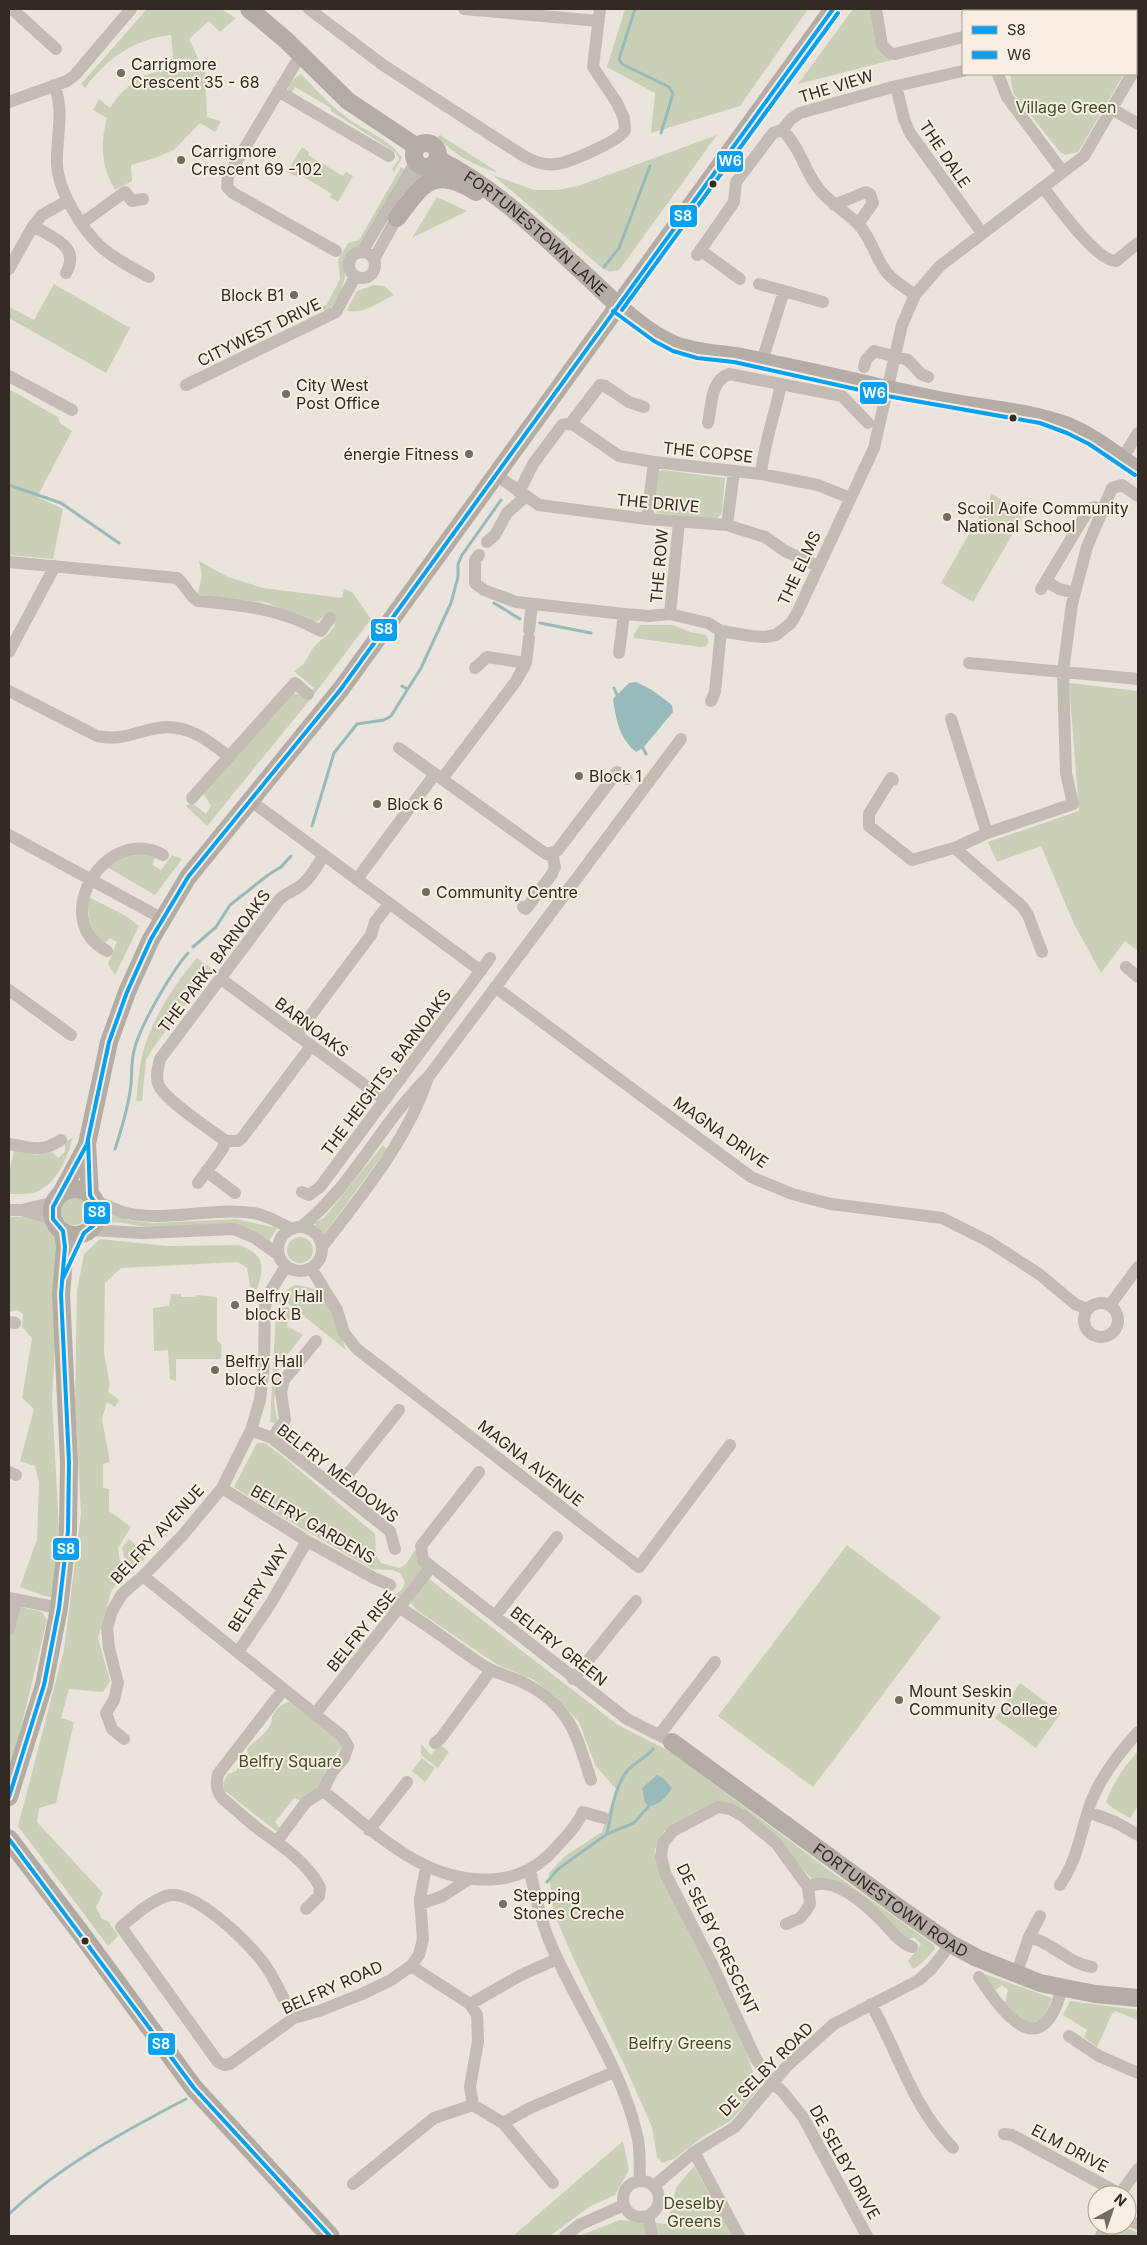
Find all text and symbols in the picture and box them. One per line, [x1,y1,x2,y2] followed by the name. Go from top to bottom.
[962,10,1137,75] legend
[1007,20,1026,39] text: S8
[1007,45,1031,64] text: W6
[131,54,260,92] place label: Carrigmore Crescent 35 - 68
[796,65,876,107] street label: THE VIEW
[115,67,127,79] marker: Carrigmore Crescent 35 - 68
[1015,97,1117,117] park label: Village Green
[915,116,975,192] street label: THE DALE
[191,141,322,179] place label: Carrigmore Crescent 69 -102
[716,150,744,173] line badge: W6
[718,152,742,169] text: W6
[175,154,187,166] marker: Carrigmore Crescent 69 -102
[460,166,611,300] street label: FORTUNESTOWN LANE
[708,179,718,189] unlabelled marker
[669,204,698,228] line badge: S8
[674,207,692,224] text: S8
[221,285,284,305] place label: Block B1
[288,289,300,301] marker: Block B1
[194,293,324,371] street label: CITYWEST DRIVE
[296,375,380,413] place label: City West Post Office
[859,381,888,405] line badge: W6
[862,384,886,401] text: W6
[280,388,292,400] marker: City West Post Office
[1008,413,1018,423] unlabelled marker
[662,437,754,467] street label: THE COPSE
[343,444,459,464] place label: énergie Fitness
[463,448,475,460] marker: énergie Fitness
[616,489,700,517] street label: THE DRIVE
[957,498,1129,536] place label: Scoil Aoife Community National School
[941,511,953,523] marker: Scoil Aoife Community National School
[646,528,672,604] street label: THE ROW
[773,528,825,608] street label: THE ELMS
[370,618,398,642] line badge: S8
[375,620,393,637] text: S8
[589,766,642,786] place label: Block 1
[573,770,585,782] marker: Block 1
[387,794,443,814] place label: Block 6
[371,798,383,810] marker: Block 6
[436,882,578,902] place label: Community Centre
[154,885,274,1037] street label: THE PARK, BARNOAKS
[420,886,432,898] marker: Community Centre
[317,985,455,1159] street label: THE HEIGHTS, BARNOAKS
[271,993,353,1061] street label: BARNOAKS
[670,1092,772,1172] street label: MAGNA DRIVE
[83,1201,111,1225] line badge: S8
[88,1203,106,1220] text: S8
[245,1286,323,1324] place label: Belfry Hall block B
[229,1299,241,1311] marker: Belfry Hall block B
[225,1351,303,1389] place label: Belfry Hall block C
[209,1364,221,1376] marker: Belfry Hall block C
[474,1416,588,1510] street label: MAGNA AVENUE
[273,1419,403,1527] street label: BELFRY MEADOWS
[106,1480,208,1588] street label: BELFRY AVENUE
[247,1480,379,1568] street label: BELFRY GARDENS
[52,1537,80,1561] line badge: S8
[57,1540,75,1557] text: S8
[223,1540,293,1635] street label: BELFRY WAY
[322,1586,400,1676] street label: BELFRY RISE
[507,1602,611,1690] street label: BELFRY GREEN
[909,1681,1058,1719] place label: Mount Seskin Community College
[893,1694,905,1706] marker: Mount Seskin Community College
[239,1751,341,1771] park label: Belfry Square
[809,1839,972,1961] street label: FORTUNESTOWN ROAD
[673,1860,763,2018] street label: DE SELBY CRESCENT
[513,1885,624,1923] place label: Stepping Stones Creche
[497,1898,509,1910] marker: Stepping Stones Creche
[80,1936,90,1946] unlabelled marker
[278,1956,386,2018] street label: BELFRY ROAD
[715,2018,817,2120] street label: DE SELBY ROAD
[147,2032,176,2056] line badge: S8
[628,2033,732,2053] park label: Belfry Greens
[152,2035,170,2052] text: S8
[805,2102,885,2222] street label: DE SELBY DRIVE
[1028,2119,1112,2177] street label: ELM DRIVE
[1087,2185,1137,2235] north arrow
[1111,2190,1130,2210] text: N
[664,2193,725,2231] park label: Deselby Greens

